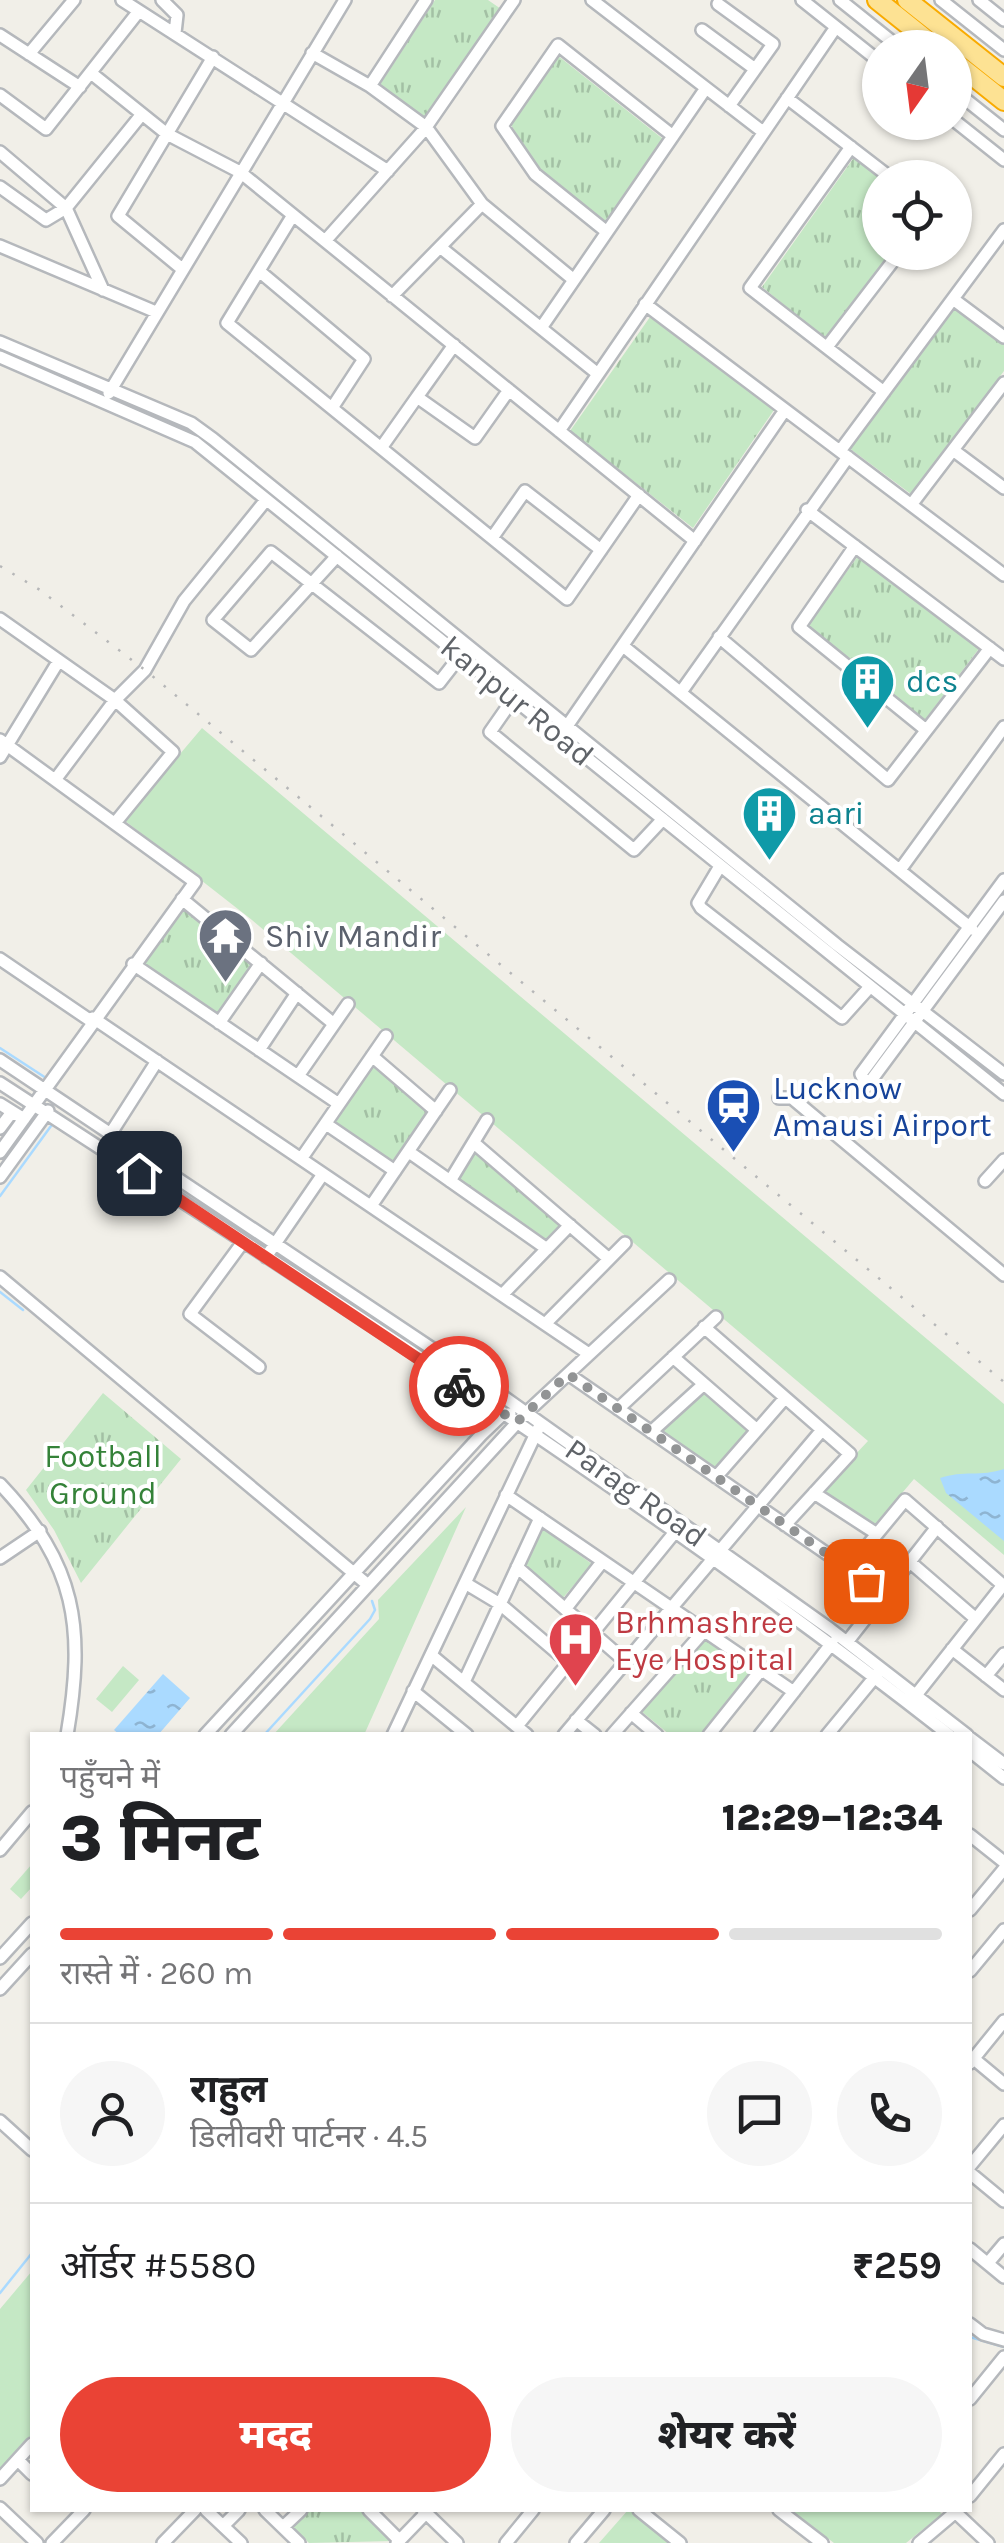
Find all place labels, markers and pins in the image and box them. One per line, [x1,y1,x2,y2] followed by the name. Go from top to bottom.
[837,651,897,730] building icon: dcs
[906,663,958,700] place label: dcs
[739,783,799,862] building icon: aari
[808,795,864,832] place label: aari
[196,906,256,985] temple icon: Shiv Mandir
[265,918,441,955] place label: Shiv Mandir
[773,1070,992,1144] place label: Lucknow Amausi Airport
[704,1076,764,1155] station icon: Lucknow Amausi Airport
[97,1131,182,1216] pin
[824,1539,909,1624] pin
[615,1604,794,1678] place label: Brhmashree Eye Hospital
[546,1610,606,1689] hospital icon: Brhmashree Eye Hospital

